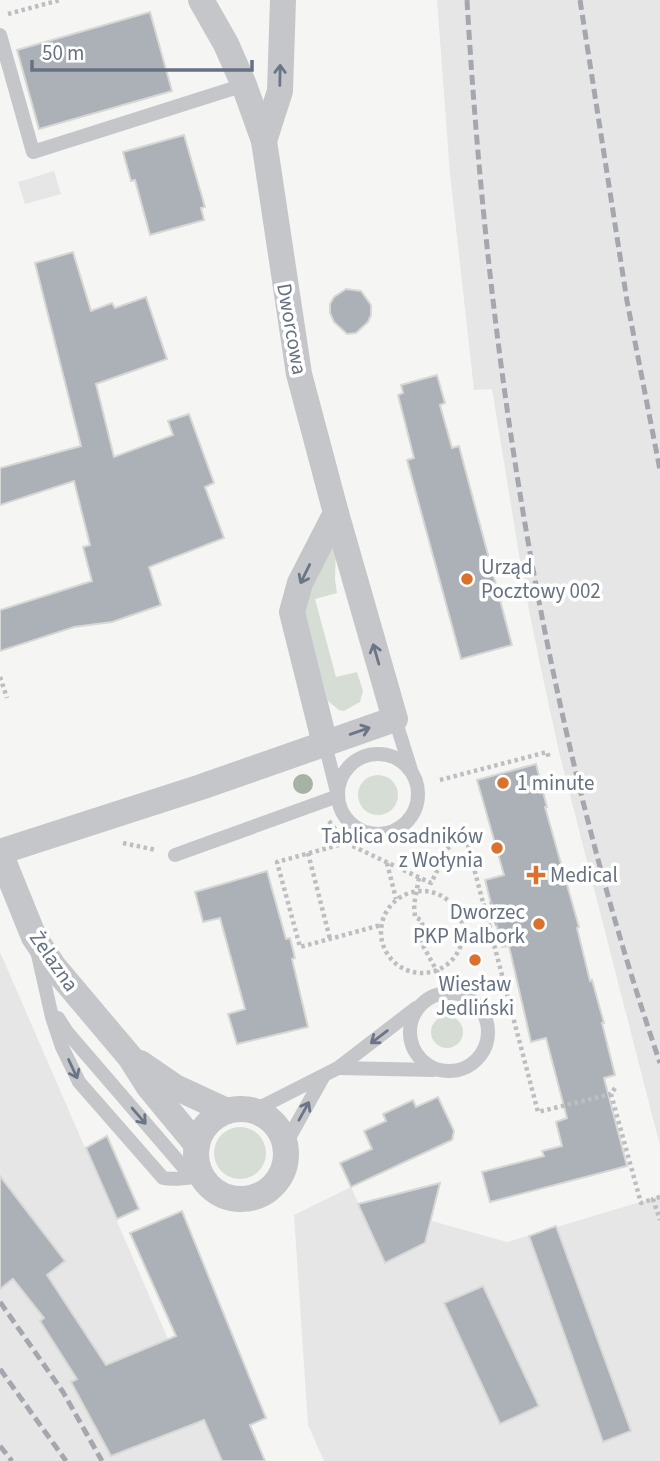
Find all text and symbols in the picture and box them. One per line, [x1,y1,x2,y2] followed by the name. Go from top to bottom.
[32,28,252,72] scale bar
[42,38,84,68] text: 50 m
[273,64,287,87] one-way arrow
[269,281,315,377] street label: Dworcowa
[481,552,601,606] place label: Urząd Pocztowy 002
[297,563,311,584] one-way arrow
[459,571,475,587] marker: Urząd Pocztowy 002
[369,643,382,665] one-way arrow
[349,724,370,737] one-way arrow
[517,768,594,798] place label: 1 minute
[495,775,511,791] marker: 1 minute
[321,821,483,875] place label: Tablica osadników z Wołynia
[489,840,505,856] marker: Tablica osadników z Wołynia
[550,860,618,890] place label: Medical
[528,867,544,883] marker: Medical
[413,897,526,951] place label: Dworzec PKP Malbork
[531,916,547,932] marker: Dworzec PKP Malbork
[22,924,86,998] street label: Żelazna
[467,952,483,968] marker: Wiesław Jedliński
[436,969,514,1023] place label: Wiesław Jedliński
[370,1029,388,1044] one-way arrow
[67,1058,80,1080] one-way arrow
[298,1101,311,1122] one-way arrow
[131,1106,147,1124] one-way arrow

